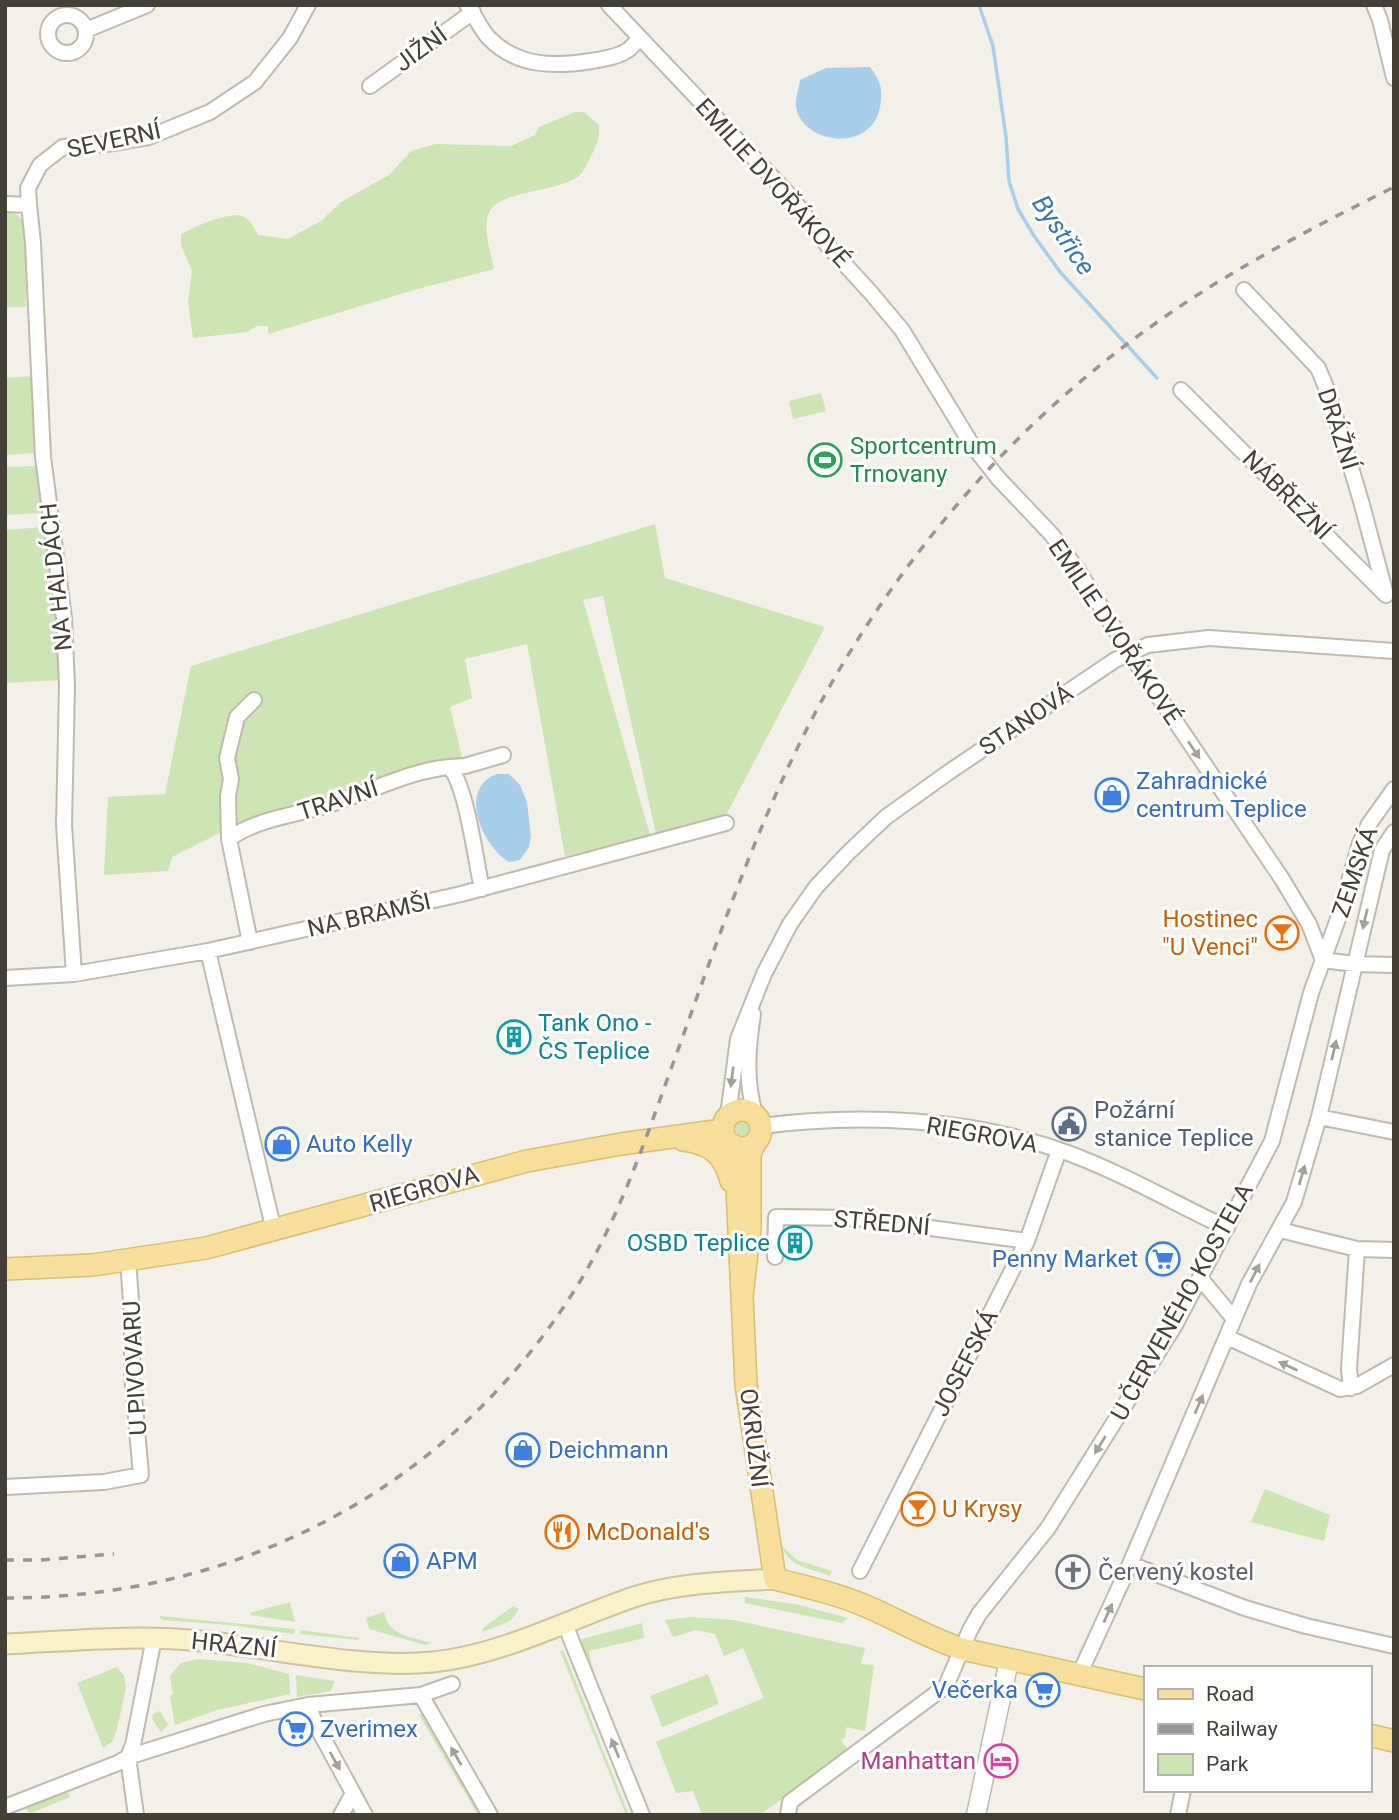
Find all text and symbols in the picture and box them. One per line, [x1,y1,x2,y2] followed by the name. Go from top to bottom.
[389,20,453,77] street label: JIŽNÍ
[690,93,856,273] street label: EMILIE DVOŘÁKOVÉ
[65,116,164,164] street label: SEVERNÍ
[1026,189,1102,281] water label: Bystřice
[1312,385,1364,474] street label: DRÁŽNÍ
[850,432,997,488] place label: Sportcentrum Trnovany
[806,441,844,479] sports icon: Sportcentrum Trnovany
[1237,445,1338,546] street label: NÁBŘEŽNÍ
[34,502,78,652] street label: NA HALDÁCH
[1043,534,1187,730] street label: EMILIE DVOŘÁKOVÉ
[974,678,1078,761] street label: STANOVÁ
[1187,741,1201,759] one-way arrow
[1136,767,1307,823] place label: Zahradnické centrum Teplice
[294,774,382,826] street label: TRAVNÍ
[1093,776,1131,814] shop icon: Zahradnické centrum Teplice
[1326,823,1384,921] street label: ZEMSKÁ
[304,887,434,943] street label: NA BRAMŠI
[1162,905,1258,961] place label: Hostinec "U Venci"
[1359,908,1370,930] one-way arrow
[1263,914,1301,952] bar icon: Hostinec "U Venci"
[538,1009,652,1065] place label: Tank Ono - ČS Teplice
[495,1018,533,1056] building icon: Tank Ono - ČS Teplice
[1329,1039,1340,1061] one-way arrow
[727,1066,738,1088] one-way arrow
[1094,1096,1253,1152] place label: Požární stanice Teplice
[1050,1105,1088,1143] public building icon: Požární stanice Teplice
[924,1111,1040,1159] street label: RIEGROVA
[263,1125,301,1163] shop icon: Auto Kelly
[306,1130,413,1158] place label: Auto Kelly
[366,1160,482,1218] street label: RIEGROVA
[1298,1164,1308,1185] one-way arrow
[1104,1178,1259,1425] street label: U ČERVENÉHO KOSTELA
[833,1205,932,1241] street label: STŘEDNÍ
[776,1224,814,1262] building icon: OSBD Teplice
[627,1229,770,1257] place label: OSBD Teplice
[1144,1240,1182,1278] supermarket icon: Penny Market
[992,1245,1138,1273] place label: Penny Market
[1249,1263,1260,1283] one-way arrow
[117,1300,153,1436] street label: U PIVOVARU
[926,1305,1004,1421] street label: JOSEFSKÁ
[1278,1360,1298,1371] one-way arrow
[734,1387,774,1490] street label: OKRUŽNÍ
[1193,1394,1205,1414] one-way arrow
[504,1431,542,1469] shop icon: Deichmann
[1094,1435,1107,1455] one-way arrow
[548,1436,669,1464] place label: Deichmann
[899,1490,937,1528] bar icon: U Krysy
[942,1495,1023,1523] place label: U Krysy
[543,1513,581,1551] restaurant icon: McDonald's
[586,1518,710,1546] place label: McDonald's
[382,1542,420,1580] shop icon: APM
[426,1547,478,1575] place label: APM
[1054,1553,1092,1591] church icon: Červený kostel
[1098,1557,1254,1586] place label: Červený kostel
[1102,1603,1114,1623] one-way arrow
[190,1627,278,1663] street label: HRÁZNÍ
[1144,1666,1371,1792] legend
[1024,1671,1062,1709] supermarket icon: Večerka
[932,1676,1018,1704] place label: Večerka
[1206,1682,1254,1706] text: Road
[277,1710,315,1748] supermarket icon: Zverimex
[320,1715,418,1743] place label: Zverimex
[1206,1717,1278,1741] text: Railway
[609,1737,620,1758] one-way arrow
[982,1742,1020,1780] hotel icon: Manhattan
[450,1746,462,1765] one-way arrow
[860,1747,976,1775] place label: Manhattan
[329,1751,341,1771] one-way arrow
[1206,1752,1249,1776] text: Park

